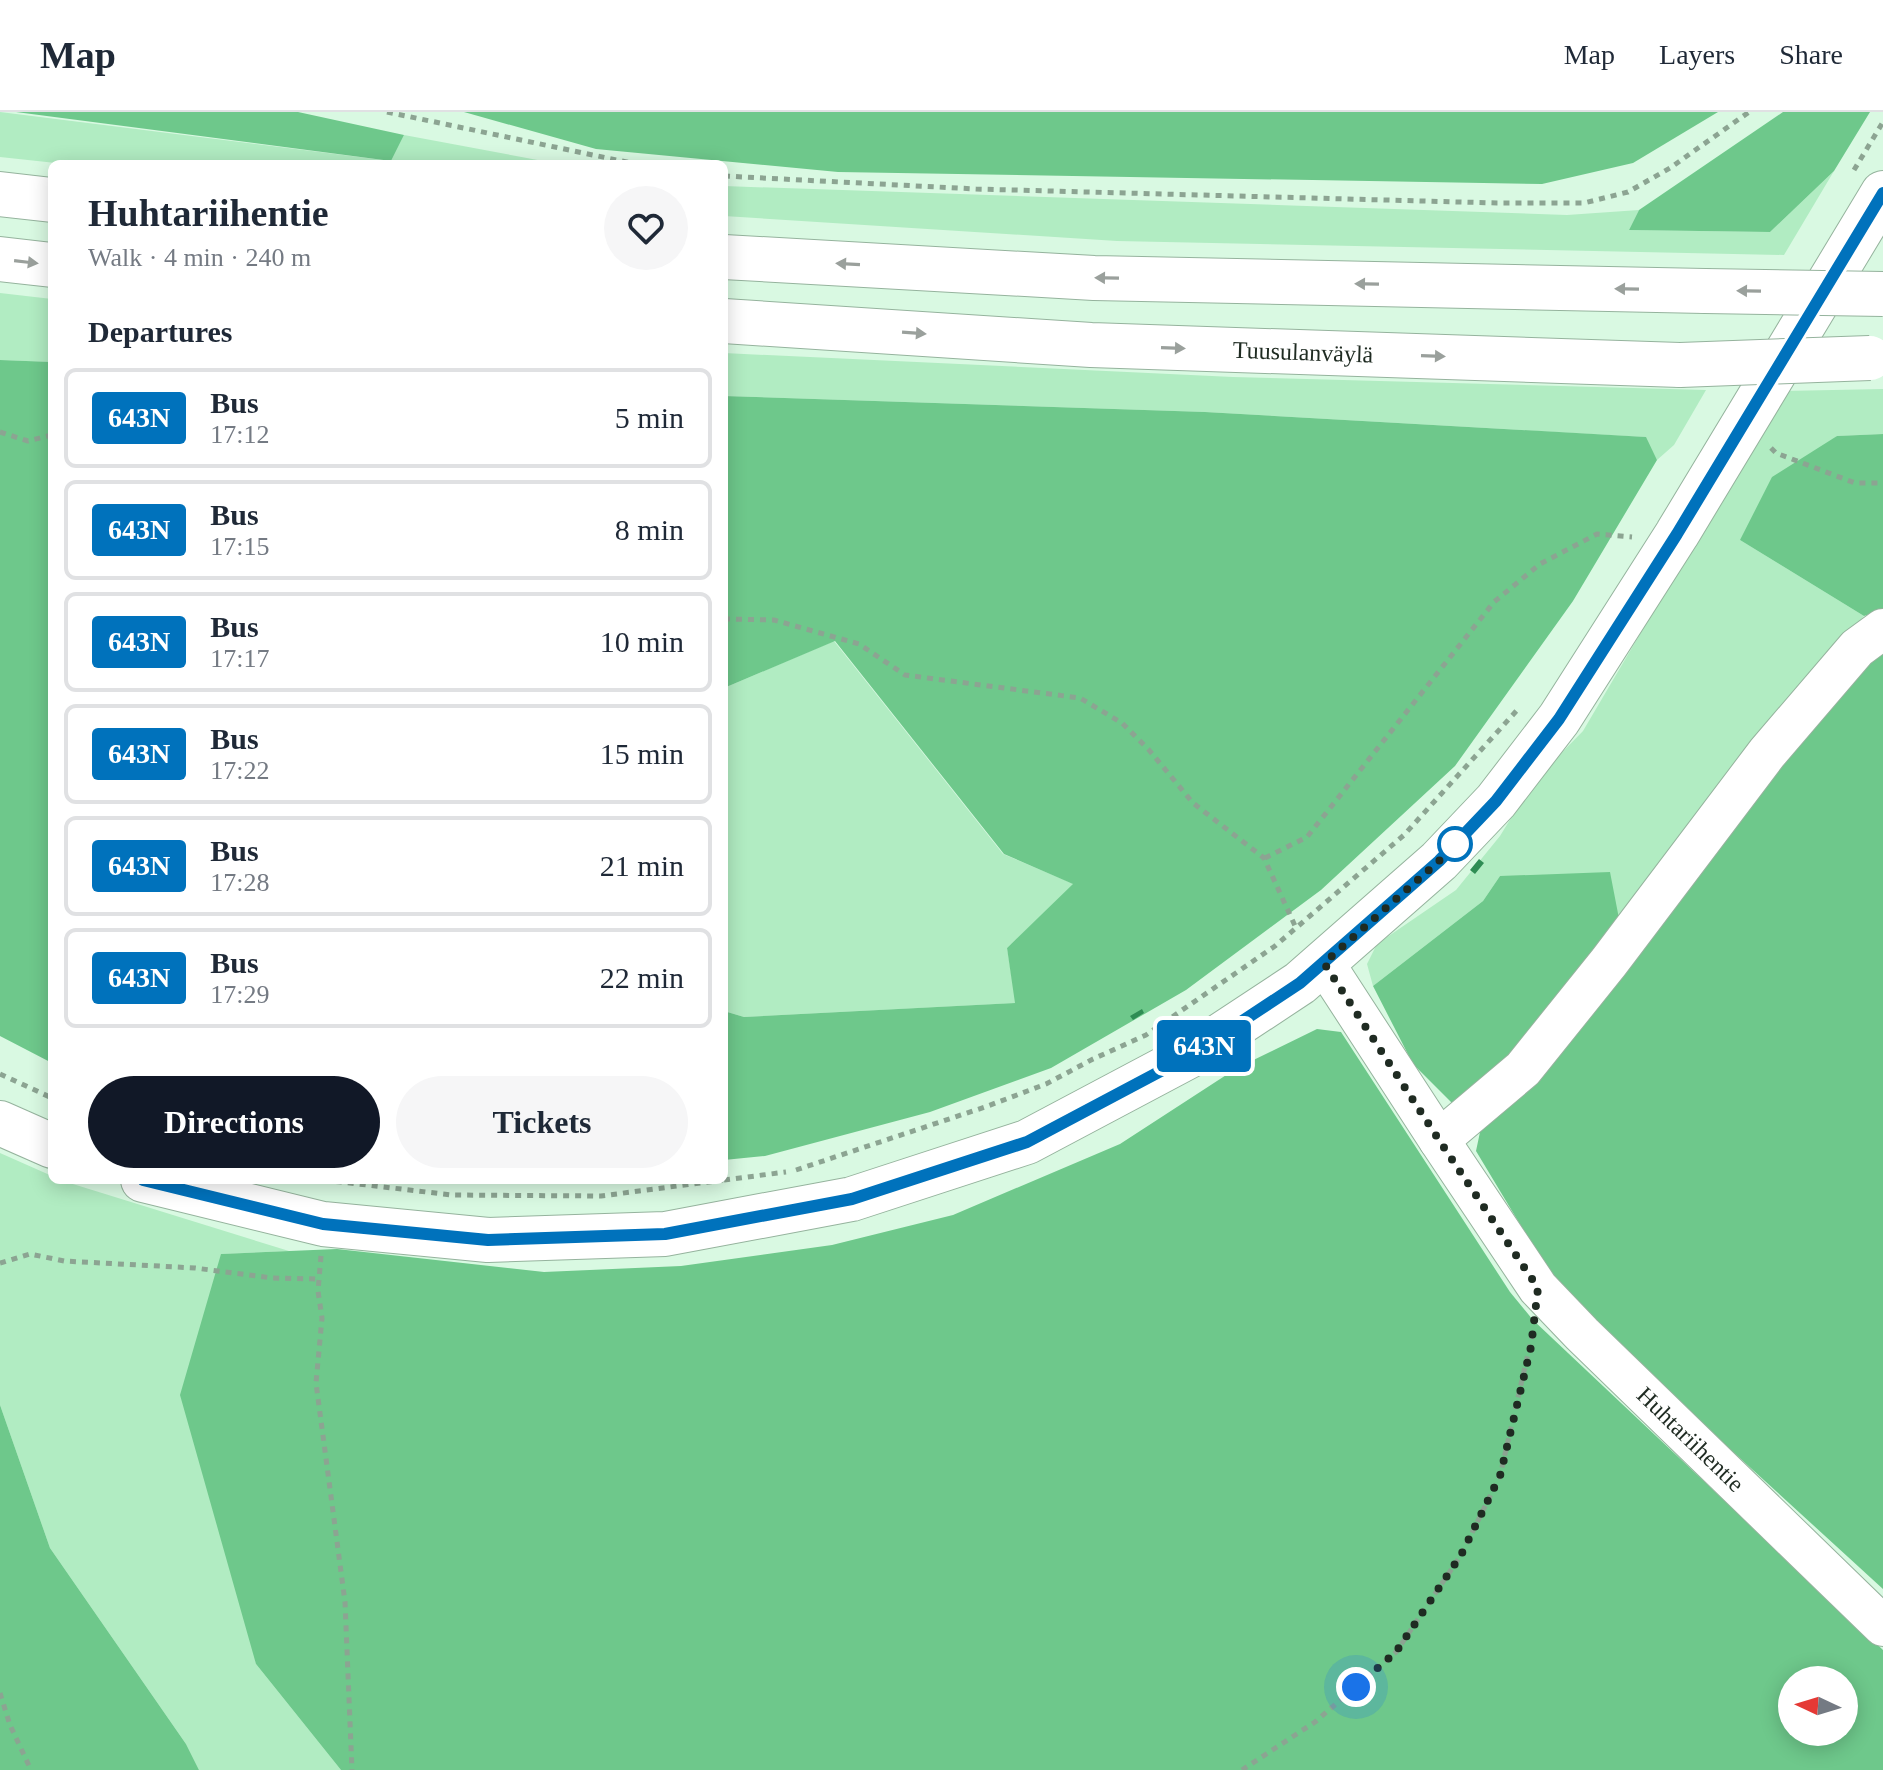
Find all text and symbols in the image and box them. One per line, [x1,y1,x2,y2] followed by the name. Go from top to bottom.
[40,34,116,76] text: Map
[1564,39,1615,70] text: Map
[1659,39,1735,70] text: Layers
[1779,39,1843,70] text: Share
[604,186,688,270] button: heart
[88,192,329,234] text: Huhtariihentie
[88,243,311,272] text: Walk · 4 min · 240 m
[14,256,39,269] one-way arrow
[835,257,860,270] one-way arrow
[1094,272,1119,285] one-way arrow
[1354,277,1379,290] one-way arrow
[1614,283,1639,295] one-way arrow
[1736,285,1761,298] one-way arrow
[88,315,232,348] text: Departures
[902,327,927,340] one-way arrow
[1232,337,1374,368] street label: Tuusulanväylä
[1161,341,1186,354] one-way arrow
[1421,350,1446,363] one-way arrow
[210,386,259,419] text: Bus
[615,401,684,434] text: 5 min
[108,402,170,433] text: 643N
[210,420,269,449] text: 17:12
[210,498,259,531] text: Bus
[615,513,684,546] text: 8 min
[108,514,170,545] text: 643N
[210,532,269,561] text: 17:15
[210,610,259,643] text: Bus
[600,625,684,658] text: 10 min
[108,626,170,657] text: 643N
[210,644,269,673] text: 17:17
[210,722,259,755] text: Bus
[600,737,684,770] text: 15 min
[108,738,170,769] text: 643N
[210,756,269,785] text: 17:22
[1438,827,1472,861] unlabelled marker
[210,834,259,867] text: Bus
[600,849,684,882] text: 21 min
[108,850,170,881] text: 643N
[210,868,269,897] text: 17:28
[210,946,259,979] text: Bus
[600,961,684,994] text: 22 min
[108,962,170,993] text: 643N
[210,980,269,1009] text: 17:29
[1148,1020,1260,1072] line badge: 643N
[1173,1030,1235,1061] text: 643N
[88,1076,380,1168] button: Directions
[396,1076,688,1168] button: Tickets
[1632,1382,1749,1497] street label: Huhtariihentie
[1778,1666,1858,1746] north arrow
[1778,1666,1858,1746] map controls
[1336,1667,1376,1707] your location

